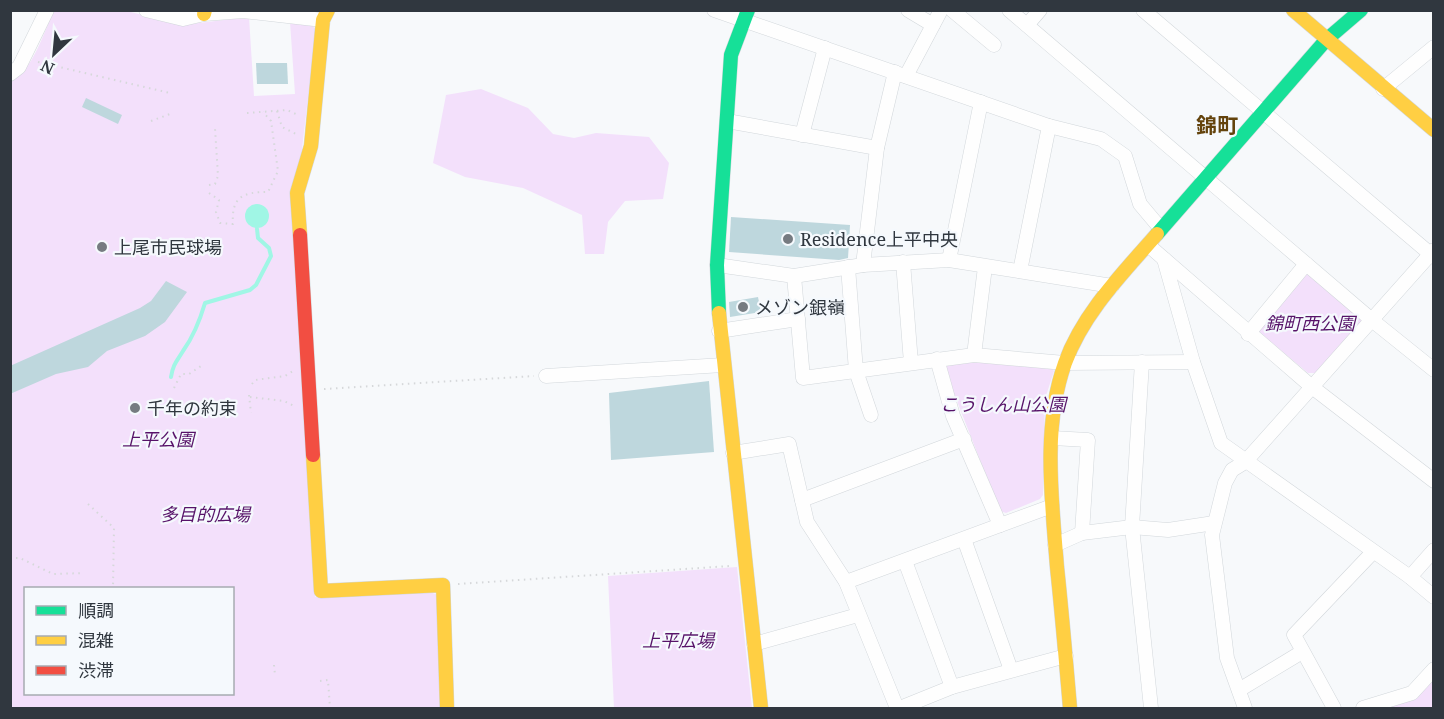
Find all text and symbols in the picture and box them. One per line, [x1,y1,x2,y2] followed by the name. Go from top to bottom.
[24,24,84,84] north arrow
[37,55,58,80] text: N
[1196,111,1238,139] district label: 錦町
[800,227,958,251] place label: Residence上平中央
[781,232,795,246] marker: Residence上平中央
[114,235,222,259] place label: 上尾市民球場
[95,240,109,254] marker: 上尾市民球場
[755,295,845,319] place label: メゾン銀嶺
[736,300,750,314] marker: メゾン銀嶺
[1265,311,1358,335] park label: 錦町西公園
[940,392,1069,416] park label: こうしん山公園
[147,396,237,420] place label: 千年の約束
[128,401,142,415] marker: 千年の約束
[122,427,197,451] park label: 上平公園
[160,502,252,526] park label: 多目的広場
[24,587,234,695] legend
[78,598,114,622] text: 順調
[78,628,114,652] text: 混雑
[642,628,716,652] park label: 上平広場
[78,658,114,682] text: 渋滞

